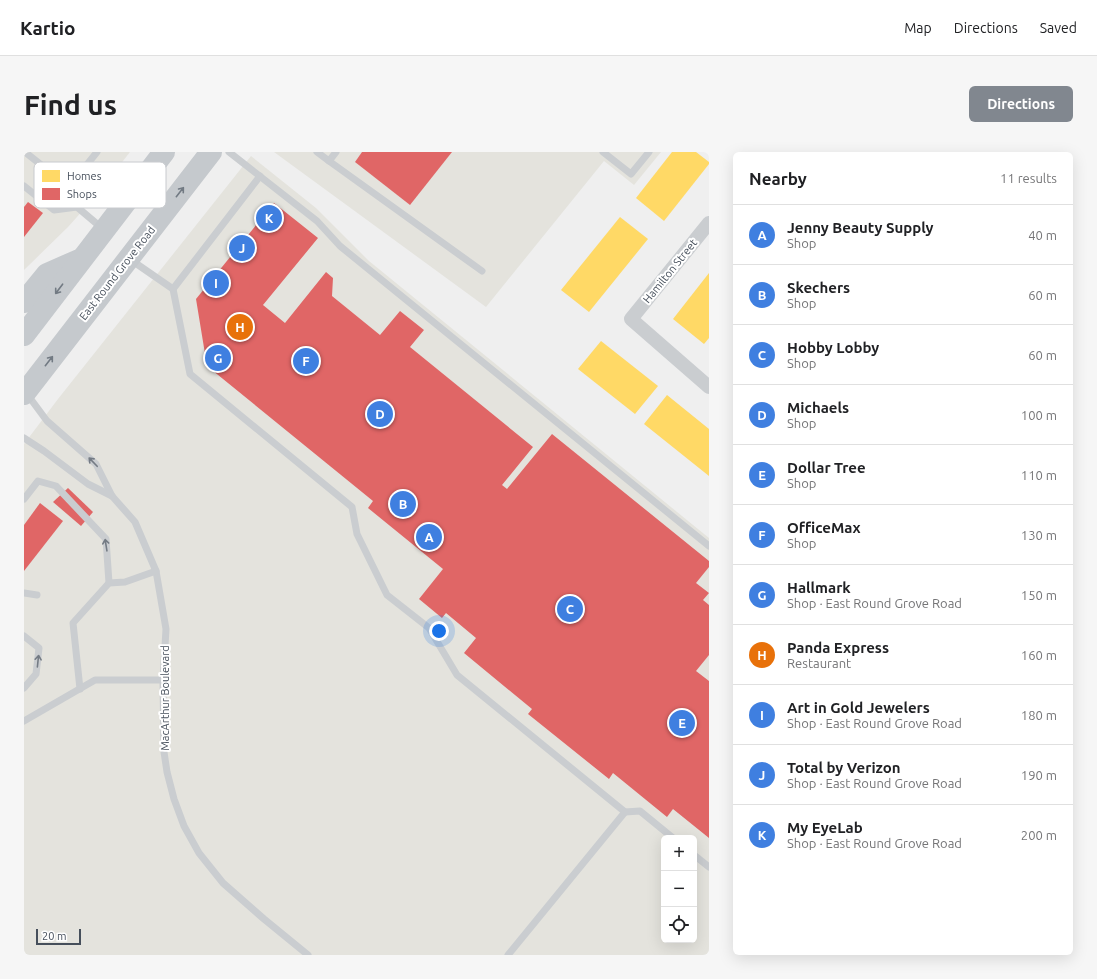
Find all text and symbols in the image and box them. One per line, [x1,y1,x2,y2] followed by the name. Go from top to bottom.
[20,17,76,39] text: Kartio
[904,20,932,36] text: Map
[954,20,1018,36] text: Directions
[1040,20,1077,36] text: Saved
[969,86,1073,122] button: Directions
[24,89,117,120] text: Find us
[34,162,166,208] legend
[749,169,807,188] text: Nearby
[67,170,102,182] text: Homes
[1000,171,1057,185] text: 11 results
[176,186,184,197] one-way arrow
[67,188,97,200] text: Shops
[256,203,282,233] pin: K
[787,219,934,236] text: Jenny Beauty Supply
[77,224,157,322] street label: East Round Grove Road
[757,228,767,242] text: A
[1028,228,1057,242] text: 40 m
[229,233,255,263] pin: J
[641,236,700,305] street label: Hamilton Street
[787,236,816,250] text: Shop
[203,268,229,298] pin: I
[787,279,850,296] text: Skechers
[54,284,63,295] one-way arrow
[758,288,766,302] text: B
[1028,288,1057,302] text: 60 m
[787,296,816,310] text: Shop
[227,312,253,342] pin: H
[787,339,879,356] text: Hobby Lobby
[205,343,231,373] pin: G
[293,346,319,376] pin: F
[758,348,766,362] text: C
[1028,348,1057,362] text: 60 m
[45,356,54,367] one-way arrow
[787,356,816,370] text: Shop
[367,399,393,429] pin: D
[787,399,849,416] text: Michaels
[757,408,767,422] text: D
[1021,408,1057,422] text: 100 m
[787,416,816,430] text: Shop
[88,457,97,467] one-way arrow
[787,459,866,476] text: Dollar Tree
[758,468,766,482] text: E
[1021,468,1057,482] text: 110 m
[787,476,816,490] text: Shop
[390,489,416,519] pin: B
[787,519,861,536] text: OfficeMax
[416,522,442,552] pin: A
[758,528,766,542] text: F
[1021,528,1057,542] text: 130 m
[787,536,816,550] text: Shop
[102,539,110,552] one-way arrow
[787,579,851,596] text: Hallmark
[758,588,767,602] text: G
[1021,588,1057,602] text: 150 m
[557,594,583,624] pin: C
[787,596,962,610] text: Shop · East Round Grove Road
[429,621,449,641] your location
[787,639,889,656] text: Panda Express
[159,645,171,751] street label: MacArthur Boulevard
[757,648,767,662] text: H
[1021,648,1057,662] text: 160 m
[34,655,41,668] one-way arrow
[787,656,851,670] text: Restaurant
[787,699,930,716] text: Art in Gold Jewelers
[669,708,695,738] pin: E
[760,708,764,722] text: I
[1021,708,1057,722] text: 180 m
[787,716,962,730] text: Shop · East Round Grove Road
[787,759,901,776] text: Total by Verizon
[759,768,765,782] text: J
[1021,768,1057,782] text: 190 m
[787,776,962,790] text: Shop · East Round Grove Road
[787,819,863,836] text: My EyeLab
[758,828,766,842] text: K
[1021,828,1057,842] text: 200 m
[661,835,697,943] map controls
[661,835,697,871] button: +
[787,836,962,850] text: Shop · East Round Grove Road
[661,871,697,907] button: −
[661,907,697,943] button: locate
[36,927,81,946] scale bar
[42,930,66,942] text: 20 m

